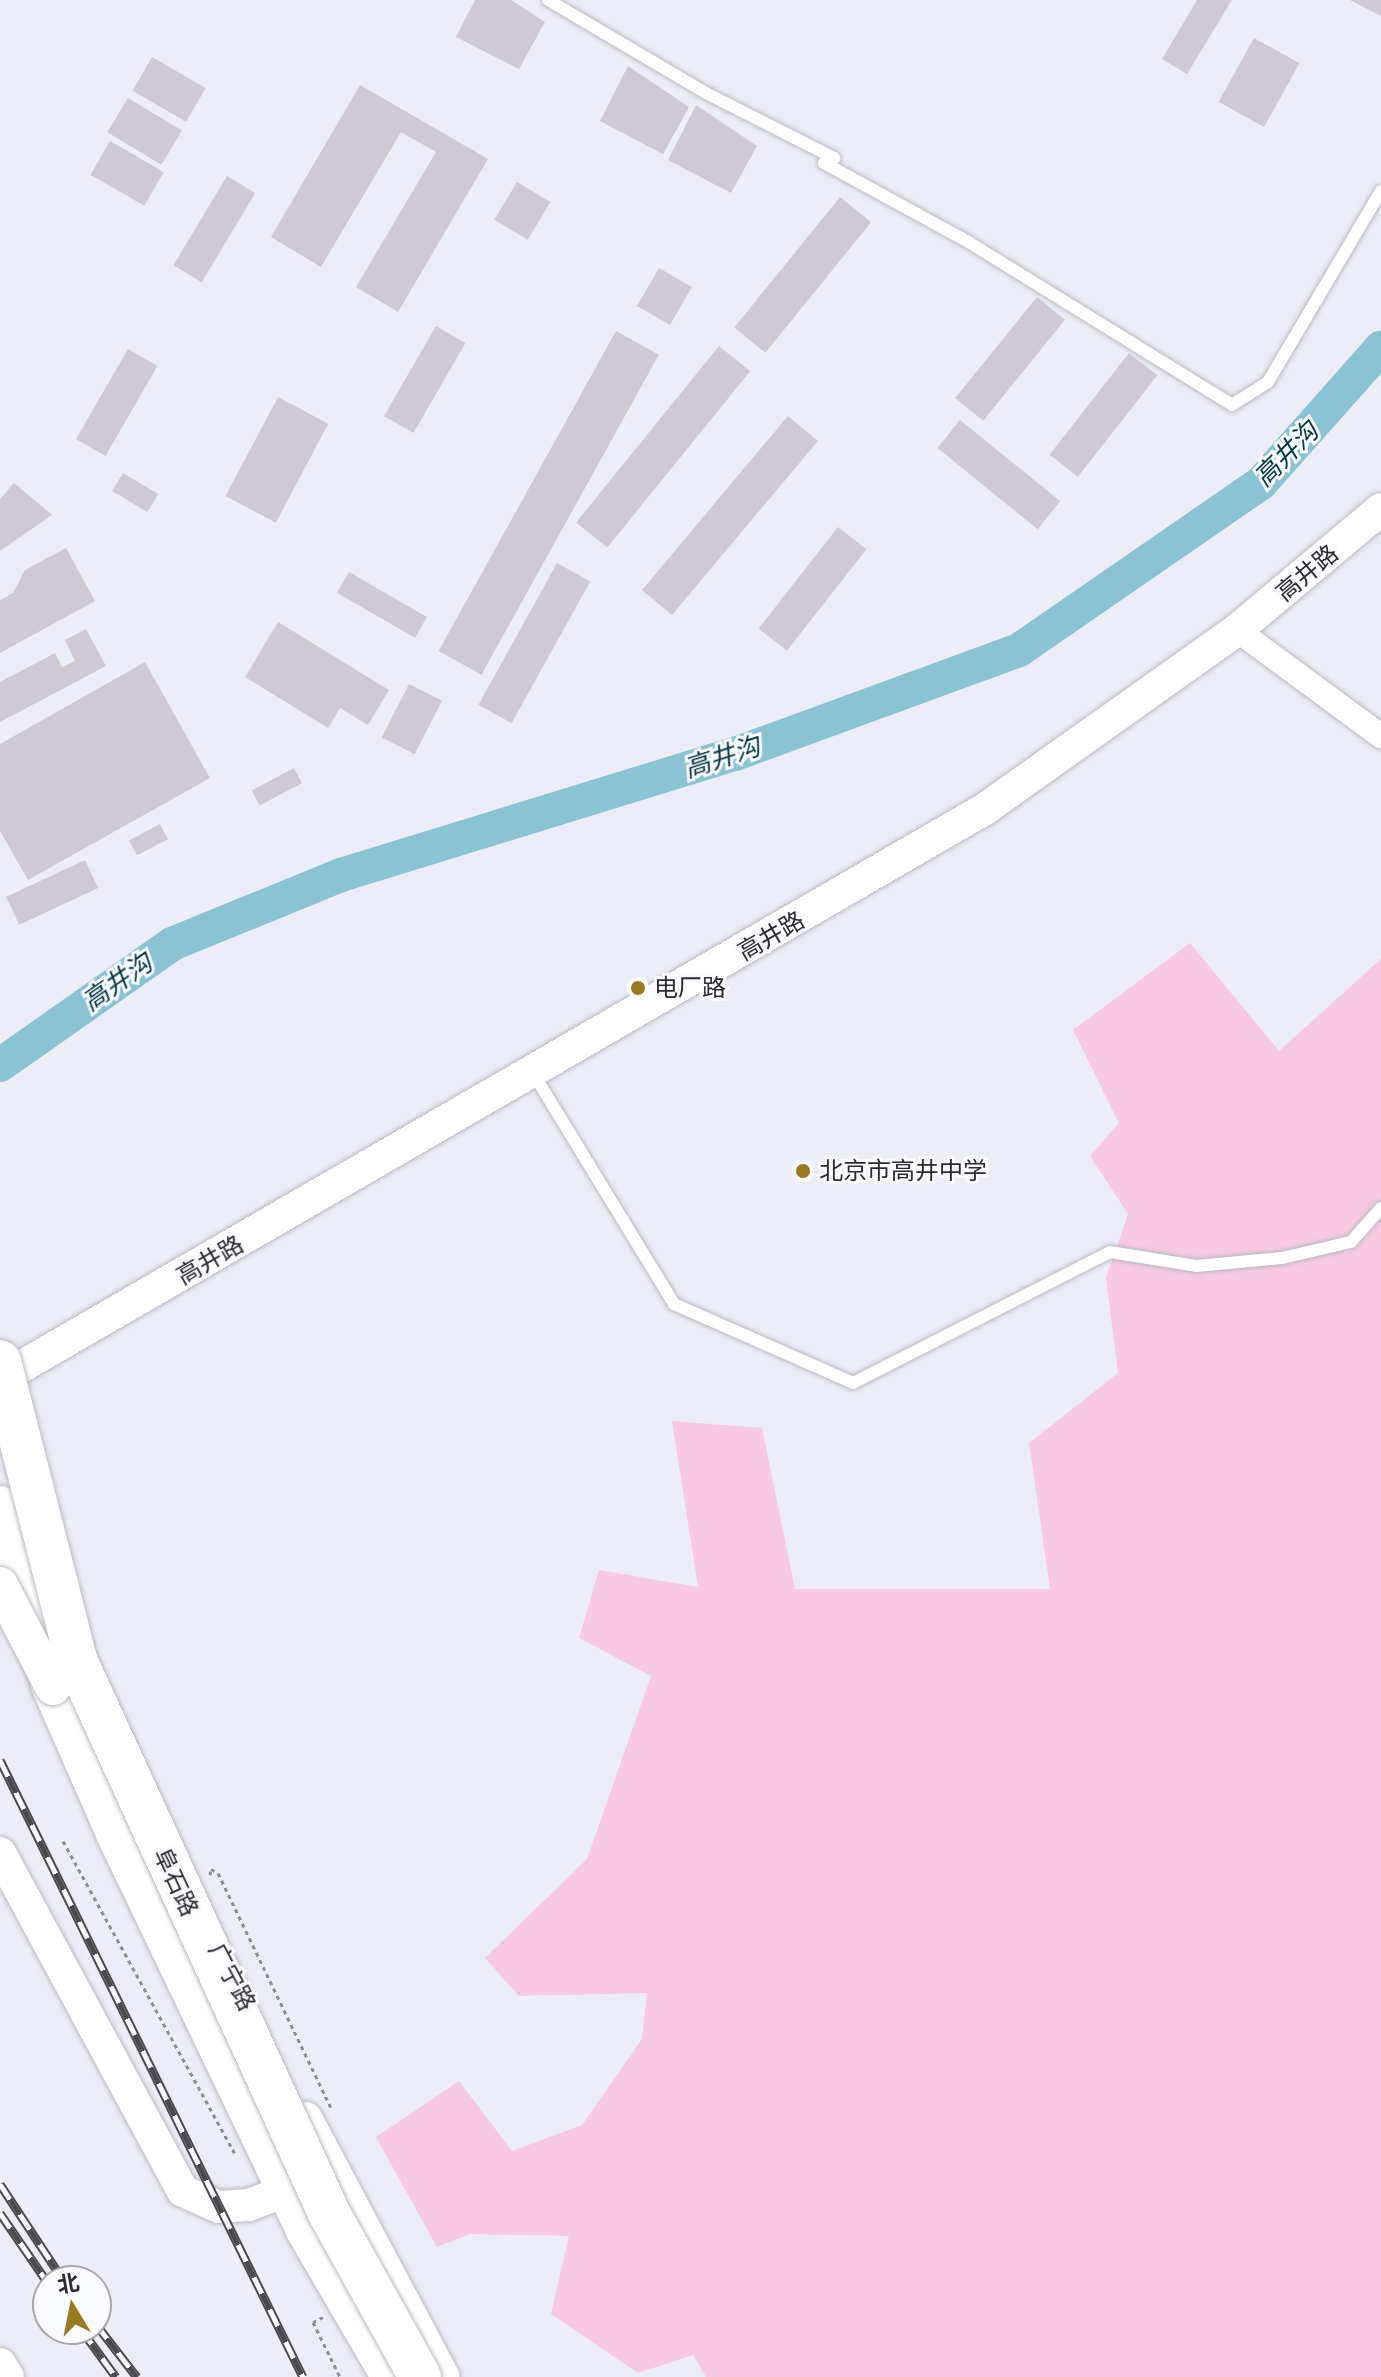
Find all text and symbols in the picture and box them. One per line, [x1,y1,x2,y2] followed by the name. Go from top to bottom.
[1247,415,1325,493] water label: 高井沟
[1270,539,1344,607] street label: 高井路
[680,730,764,784] water label: 高井沟
[733,906,809,966] street label: 高井路
[76,947,158,1017] water label: 高井沟
[654,974,726,1002] place label: 电厂路
[629,979,647,997] marker: 电厂路
[819,1157,987,1185] place label: 北京市高井中学
[794,1162,812,1180] marker: 北京市高井中学
[172,1230,248,1290] street label: 高井路
[148,1843,204,1921] street label: 阜石路
[202,1938,262,2016] street label: 广宁路
[32,2265,112,2345] north arrow
[55,2267,81,2299] text: 北

